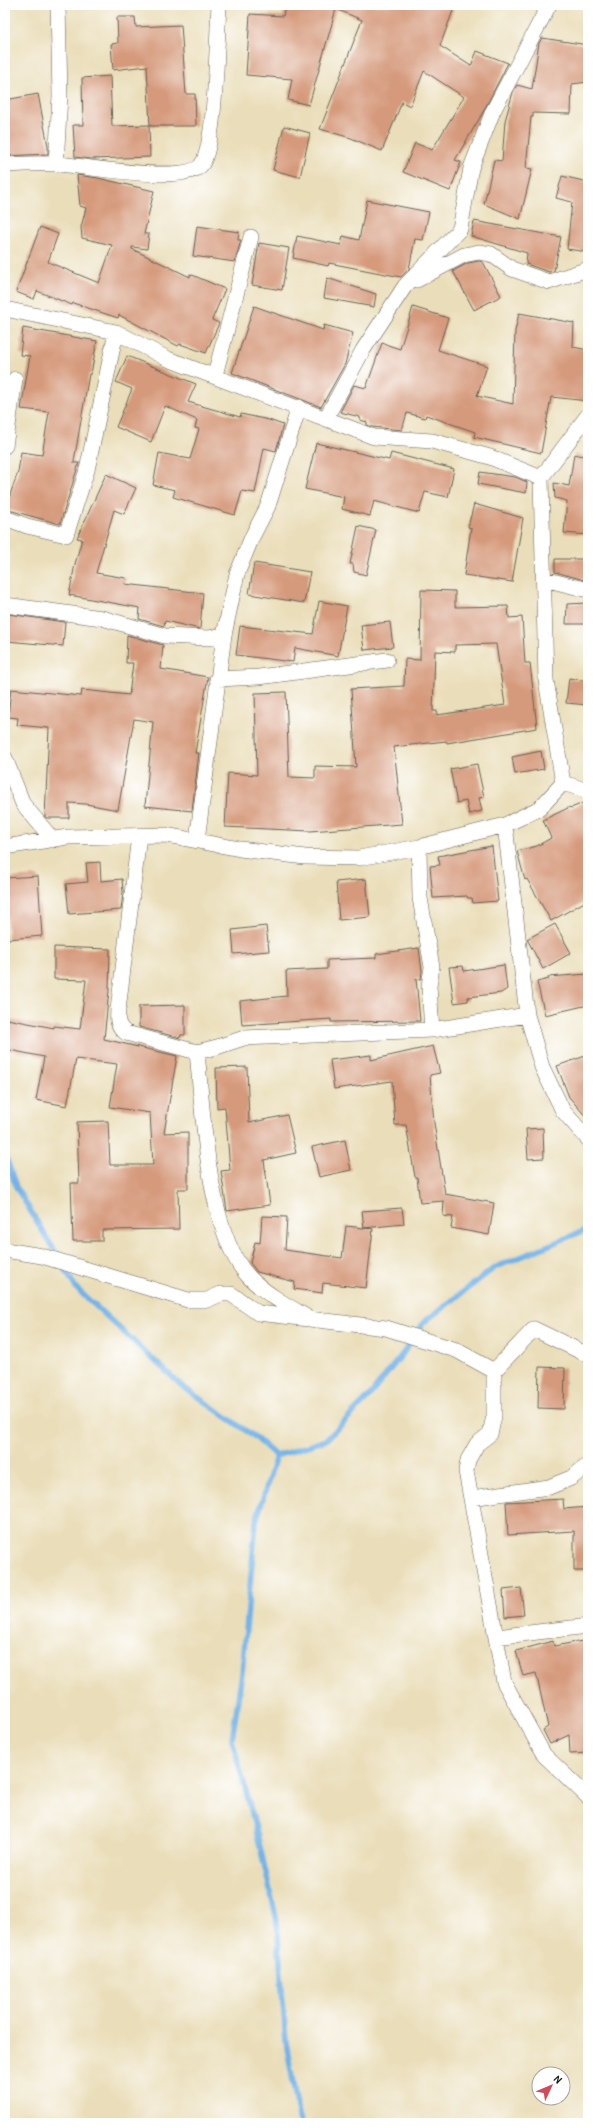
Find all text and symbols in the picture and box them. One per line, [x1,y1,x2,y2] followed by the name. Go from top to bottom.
[531,2066,571,2106] north arrow
[551,2072,565,2086] text: N

